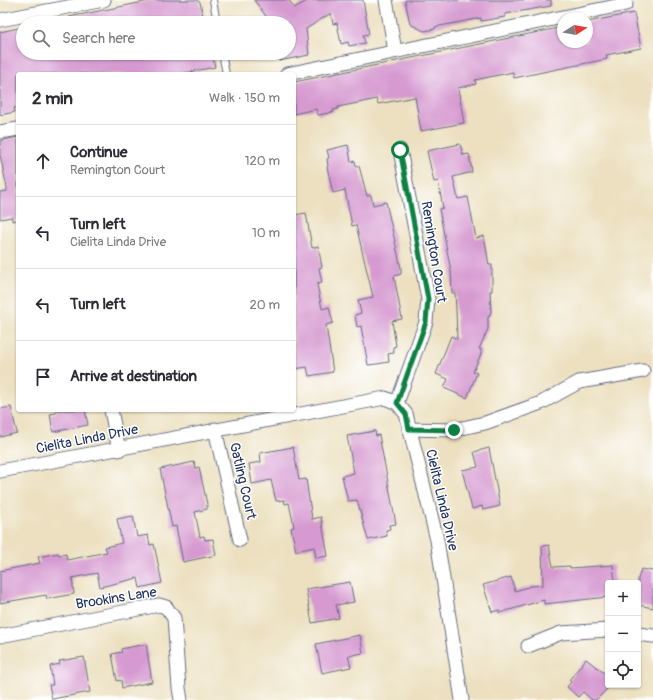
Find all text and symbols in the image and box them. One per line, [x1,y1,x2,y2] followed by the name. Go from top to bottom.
[557,12,593,48] north arrow
[16,16,296,60] search box
[30,27,52,49] icon: search
[62,29,135,48] text: Search here
[32,88,73,109] text: 2 min
[209,90,280,106] text: Walk · 150 m
[391,141,409,159] route start
[70,143,128,162] text: Continue
[32,150,54,172] icon: ahead
[244,153,280,169] text: 120 m
[70,162,165,178] text: Remington Court
[418,200,450,304] street label: Remington Court
[70,215,126,234] text: Turn left
[32,222,54,244] icon: left
[252,225,280,241] text: 10 m
[70,234,166,250] text: Cielita Linda Drive
[32,294,54,316] icon: left
[70,295,126,314] text: Turn left
[249,297,280,313] text: 20 m
[32,366,54,388] icon: arrive
[70,367,197,386] text: Arrive at destination
[35,421,140,457] street label: Cielita Linda Drive
[445,421,463,439] route end
[226,441,260,522] street label: Gatling Court
[422,448,462,552] street label: Cielita Linda Drive
[605,580,641,688] map controls
[605,580,641,616] button: +
[74,583,158,613] street label: Brookins Lane
[605,616,641,652] button: −
[605,652,641,688] button: locate

